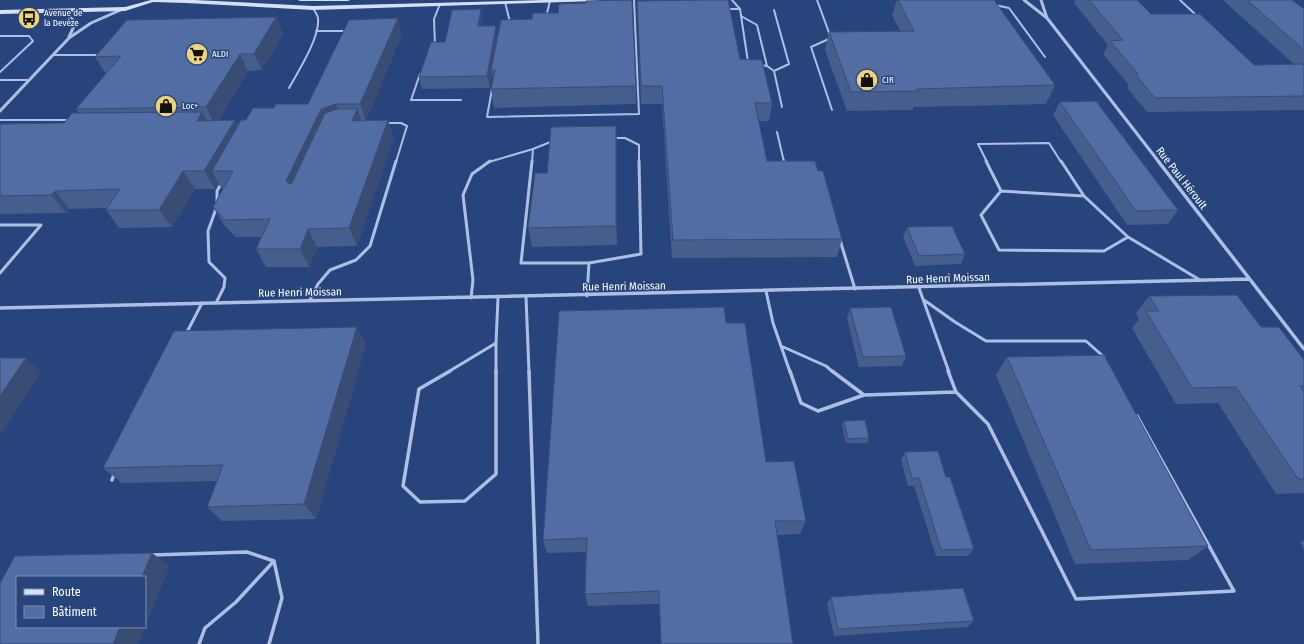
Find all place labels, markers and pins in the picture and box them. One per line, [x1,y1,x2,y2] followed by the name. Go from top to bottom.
[16,5,42,31] bus stop icon: Avenue de la Devèze
[44,8,83,28] place label: Avenue de la Devèze
[184,41,210,67] supermarket icon: ALDI
[212,49,228,59] place label: ALDI
[854,67,880,93] shop icon: CIR
[882,75,894,85] place label: CIR
[153,93,179,119] shop icon: Loc+
[182,101,198,111] place label: Loc+

